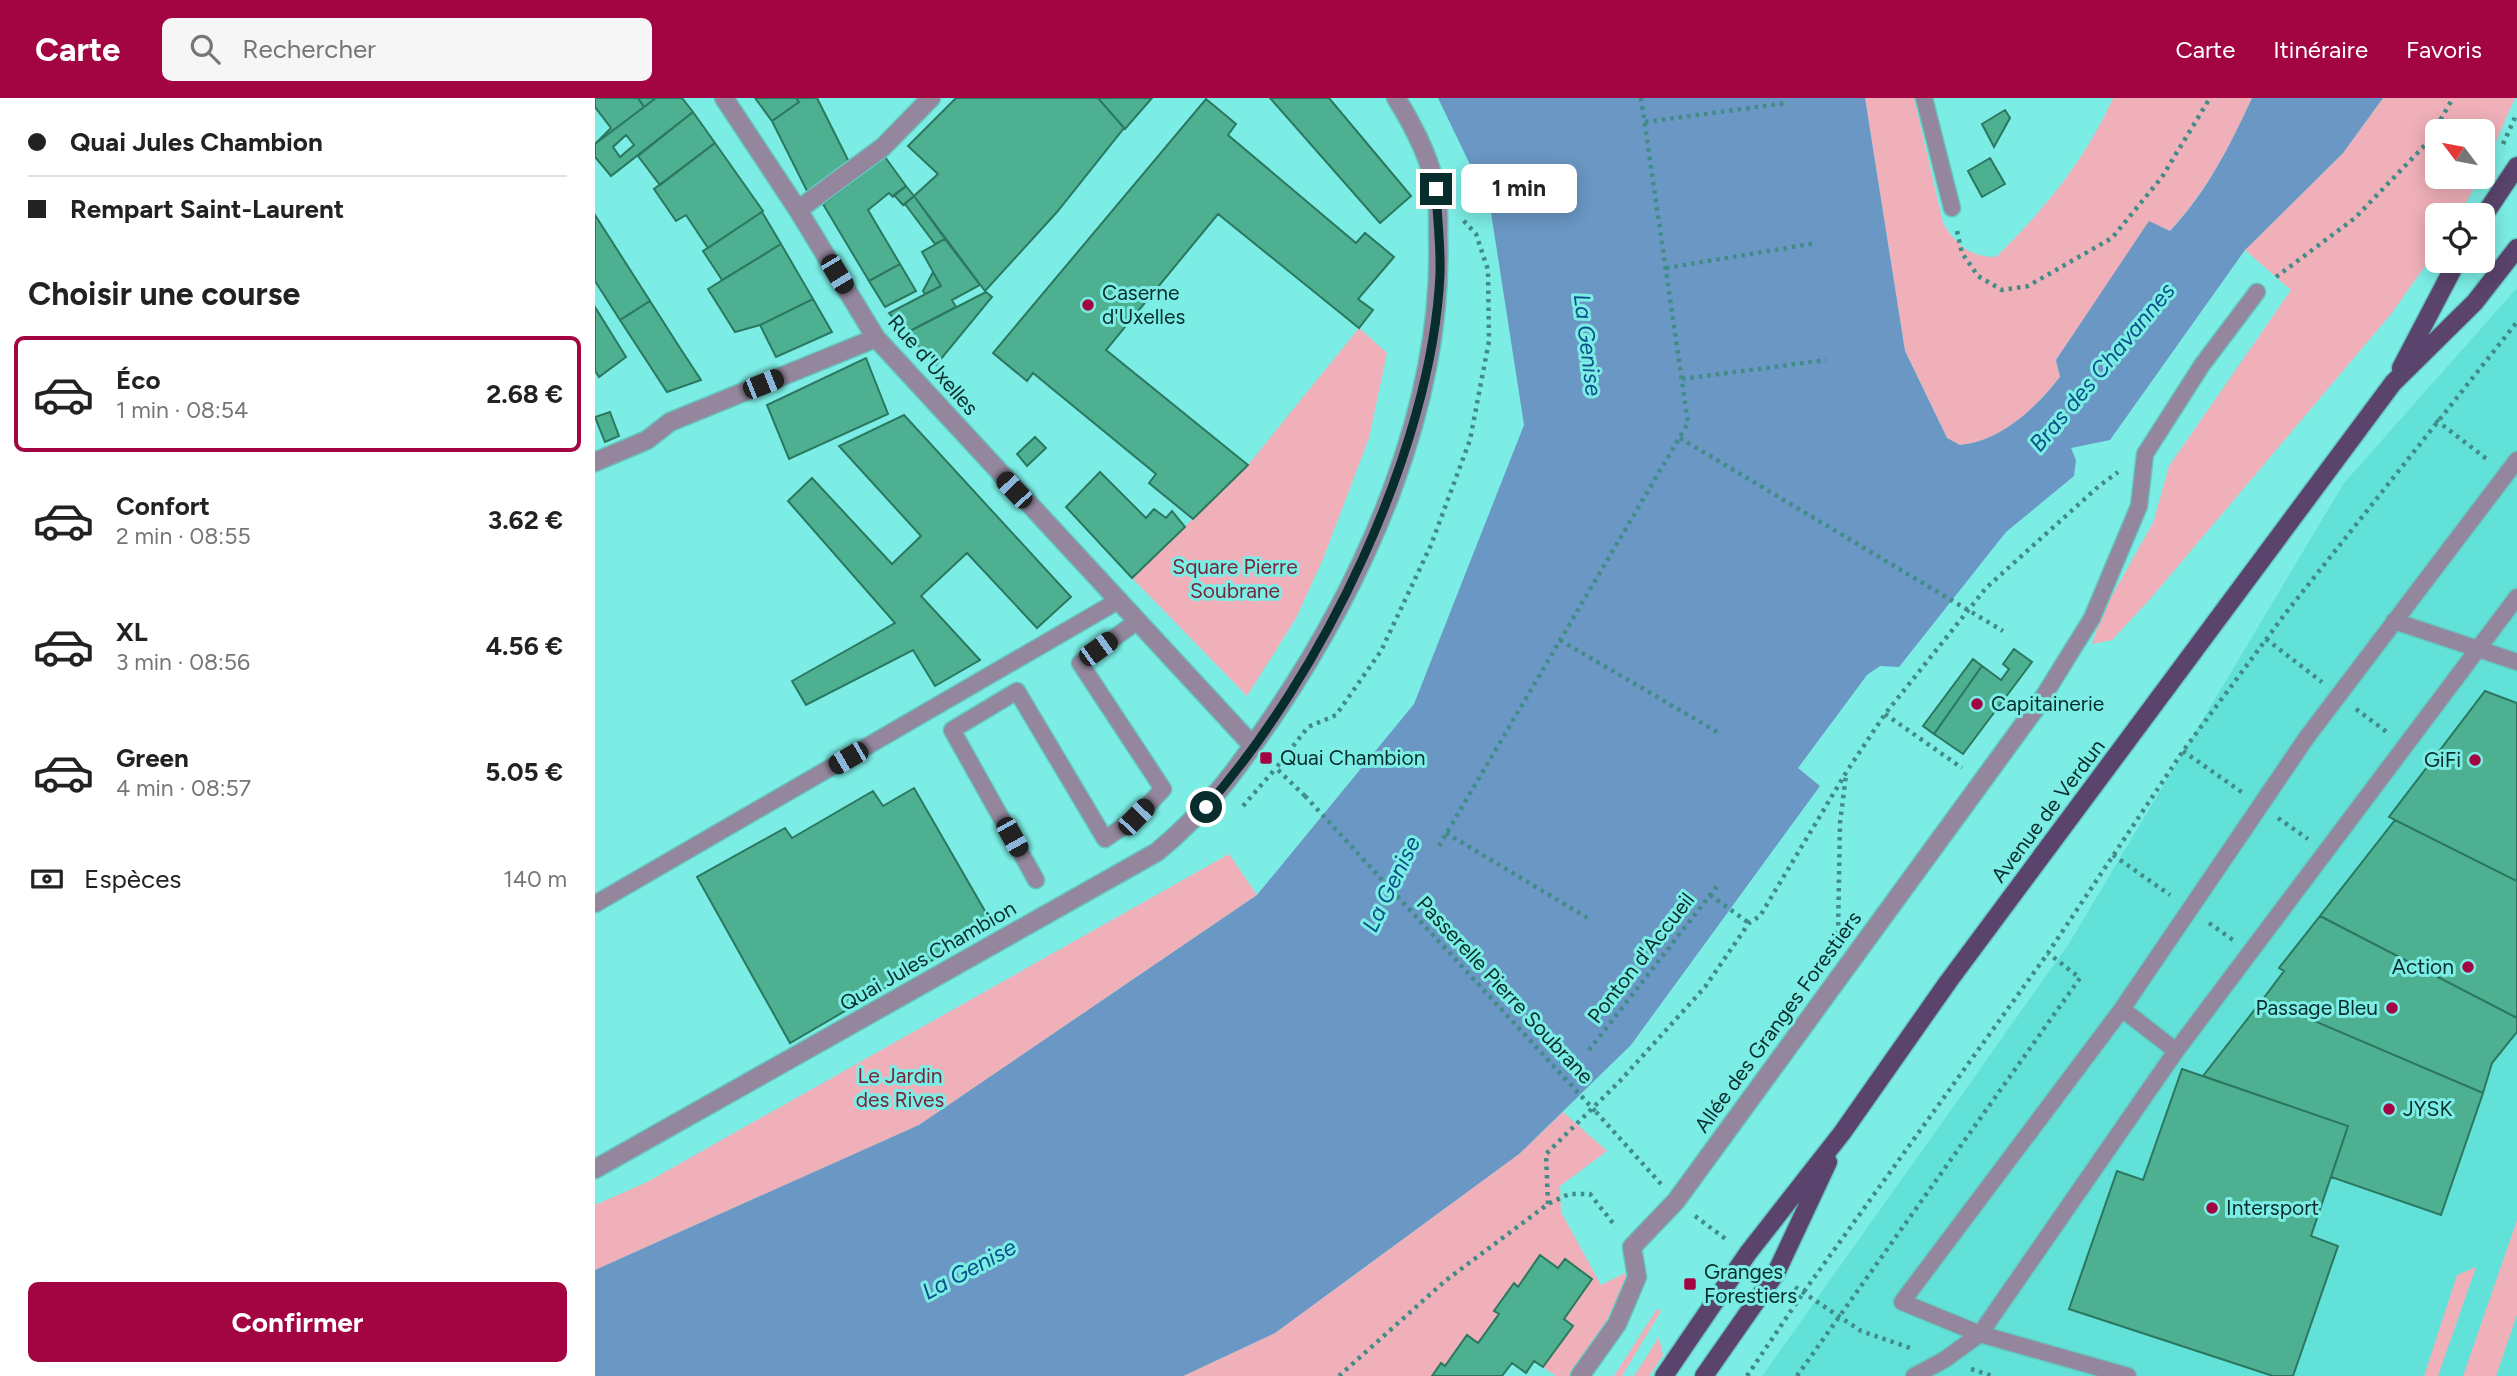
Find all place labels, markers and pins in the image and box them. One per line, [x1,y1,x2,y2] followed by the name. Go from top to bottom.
[1102,280,1185,329] place label: Caserne d'Uxelles
[1080,297,1096,313] marker: Caserne d'Uxelles
[1991,691,2104,716] place label: Capitainerie
[1969,696,1985,712] marker: Capitainerie
[1280,745,1425,770] place label: Quai Chambion
[2424,747,2461,772] place label: GiFi
[1258,750,1274,766] marker: Quai Chambion
[2467,752,2483,768] marker: GiFi
[2392,954,2454,979] place label: Action
[2460,959,2476,975] marker: Action
[2255,995,2378,1020] place label: Passage Bleu
[2384,1000,2400,1016] marker: Passage Bleu
[2403,1096,2452,1121] place label: JYSK
[2381,1101,2397,1117] marker: JYSK
[2226,1195,2319,1220] place label: Intersport
[2204,1200,2220,1216] marker: Intersport
[1704,1259,1797,1308] place label: Granges Forestiers
[1682,1276,1698,1292] marker: Granges Forestiers

